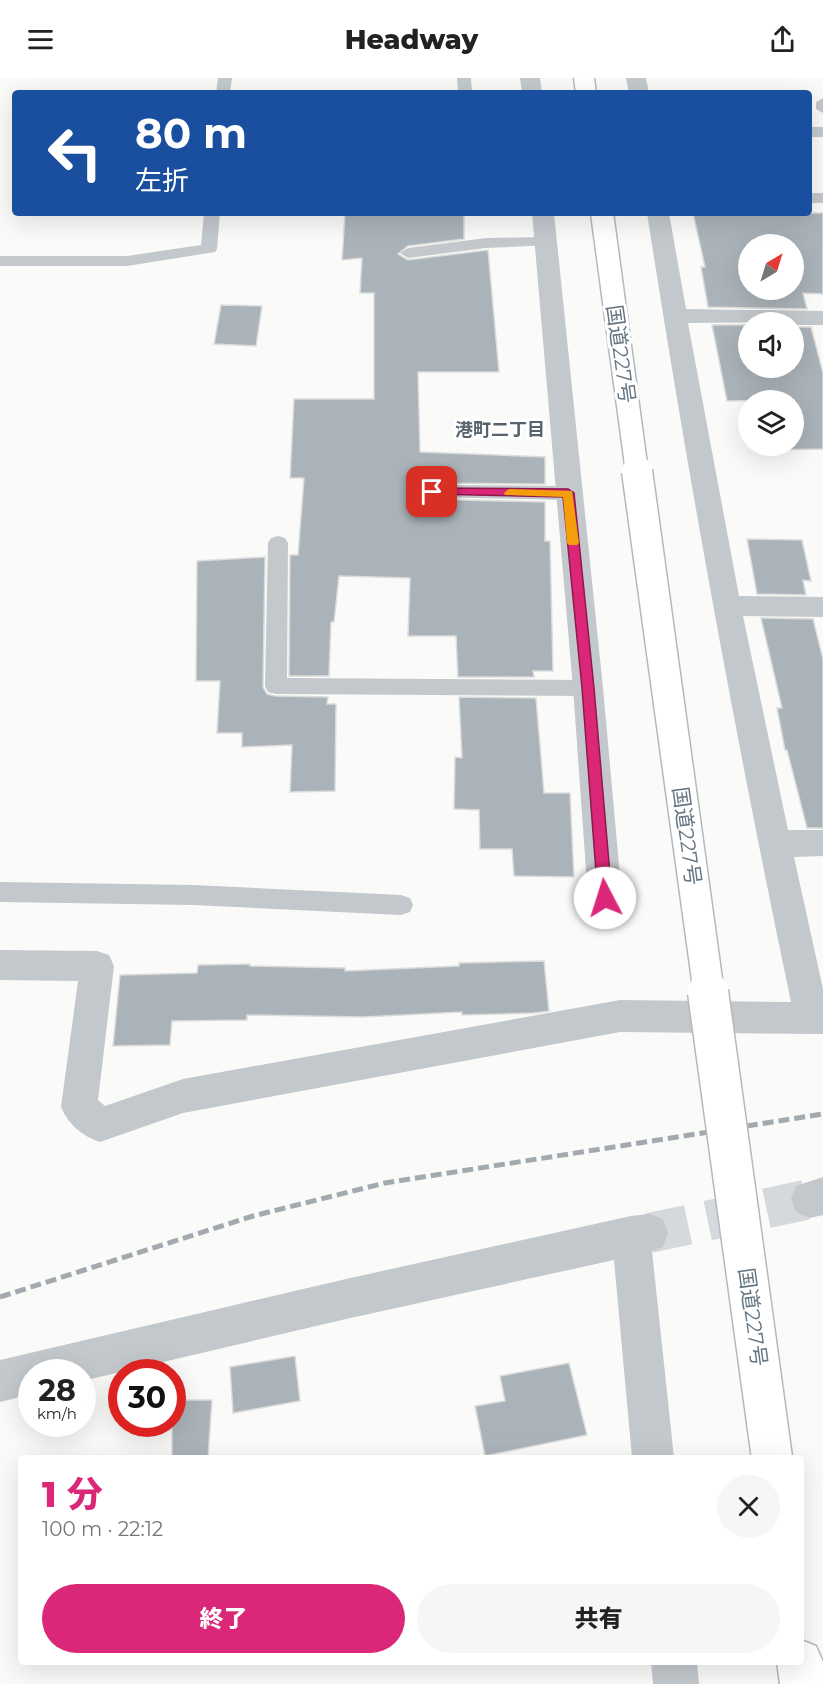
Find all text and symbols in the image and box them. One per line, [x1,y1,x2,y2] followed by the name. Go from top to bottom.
[24,23,57,56] icon: menu
[345,23,478,56] text: Headway
[766,23,799,56] icon: share
[135,107,247,159] text: 80 m
[36,114,114,192] icon: left
[135,164,189,197] text: 左折
[738,234,804,300] north arrow
[738,234,804,456] map controls
[602,303,640,405] street label: 国道227号
[738,312,804,378] button: sound
[738,390,804,456] button: layers
[455,419,545,441] district label: 港町二丁目
[406,466,457,517] pin
[415,475,448,508] icon: arrive
[668,785,706,887] street label: 国道227号
[573,866,637,930] position arrow
[734,1266,772,1368] street label: 国道227号
[108,1359,186,1437] speed limit sign: 30
[38,1372,76,1409] text: 28
[37,1404,77,1423] text: km/h
[42,1472,103,1516] text: 1 分
[717,1475,780,1538] button: close
[42,1517,163,1541] text: 100 m · 22:12
[42,1584,405,1653] button: 終了
[417,1584,780,1653] button: 共有

